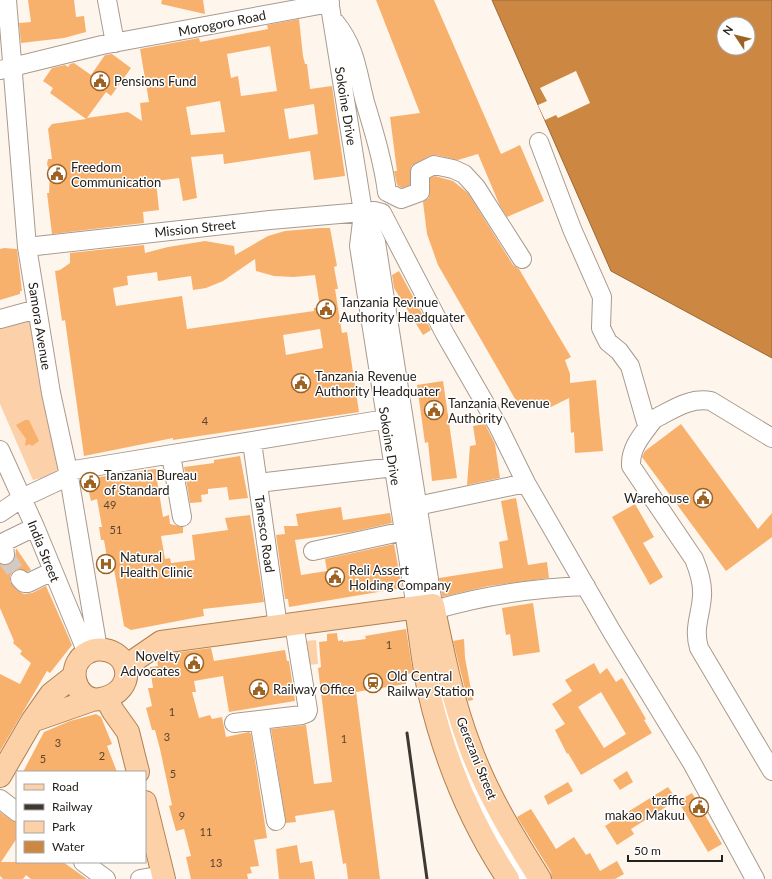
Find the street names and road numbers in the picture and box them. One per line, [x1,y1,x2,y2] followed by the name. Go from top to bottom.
[177,7,267,39] street label: Morogoro Road
[332,65,360,147] street label: Sokoine Drive
[154,216,237,240] street label: Mission Street
[25,281,55,371] street label: Samora Avenue
[376,405,404,487] street label: Sokoine Drive
[252,494,278,574] street label: Tanesco Road
[24,518,64,585] street label: India Street
[453,714,501,802] street label: Gerezani Street

